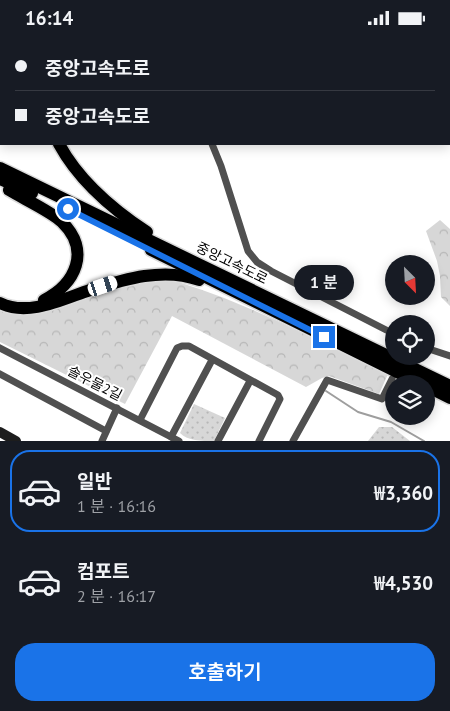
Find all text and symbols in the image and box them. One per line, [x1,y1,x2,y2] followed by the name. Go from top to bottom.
[25,6,73,30] text: 16:14
[45,56,150,80] text: 중앙고속도로
[45,104,150,128] text: 중앙고속도로
[57,198,79,220] route start
[193,238,271,288] street label: 중앙고속도로
[385,255,435,305] north arrow
[385,255,435,425] map controls
[294,265,354,299] callout: 1 분
[310,272,338,292] text: 1 분
[86,274,119,298] car
[385,315,435,365] button: locate
[313,326,335,348] route end
[65,362,125,404] street label: 솔우물2길
[385,375,435,425] button: layers
[17,469,62,514] icon: car
[77,469,112,493] text: 일반
[374,481,433,505] text: ₩3,360
[77,496,156,516] text: 1 분 · 16:16
[17,559,62,604] icon: car
[77,559,129,583] text: 컴포트
[374,571,433,595] text: ₩4,530
[77,586,156,606] text: 2 분 · 16:17
[15,643,435,701] button: 호출하기

